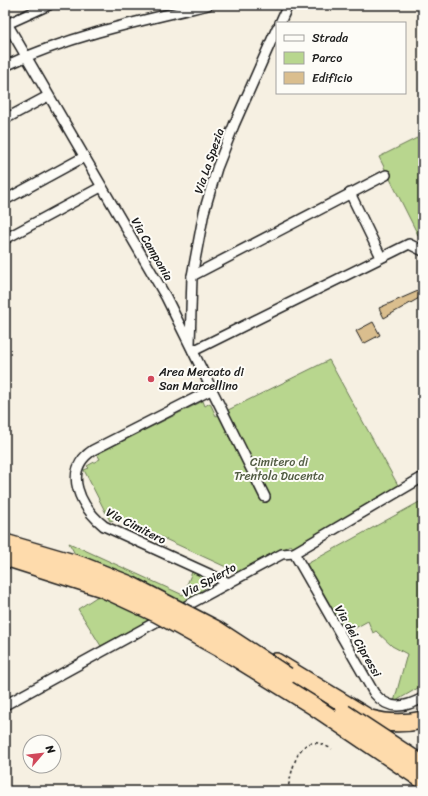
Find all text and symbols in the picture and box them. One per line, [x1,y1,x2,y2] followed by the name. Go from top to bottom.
[276,22,406,94] legend
[312,27,349,49] text: Strada
[312,47,342,69] text: Parco
[312,67,352,89] text: Edificio
[187,125,231,197] street label: Via La Spezia
[125,213,179,285] street label: Via Campania
[158,361,244,397] place label: Area Mercato di San Marcellino
[146,374,156,384] marker: Area Mercato di San Marcellino
[234,451,324,487] park label: Cimitero di Trentola Ducenta
[102,501,170,551] street label: Via Cimitero
[178,556,240,604] street label: Via Spierto
[328,601,388,682] street label: Via dei Cipressi
[22,734,62,774] north arrow
[40,741,61,758] text: N

